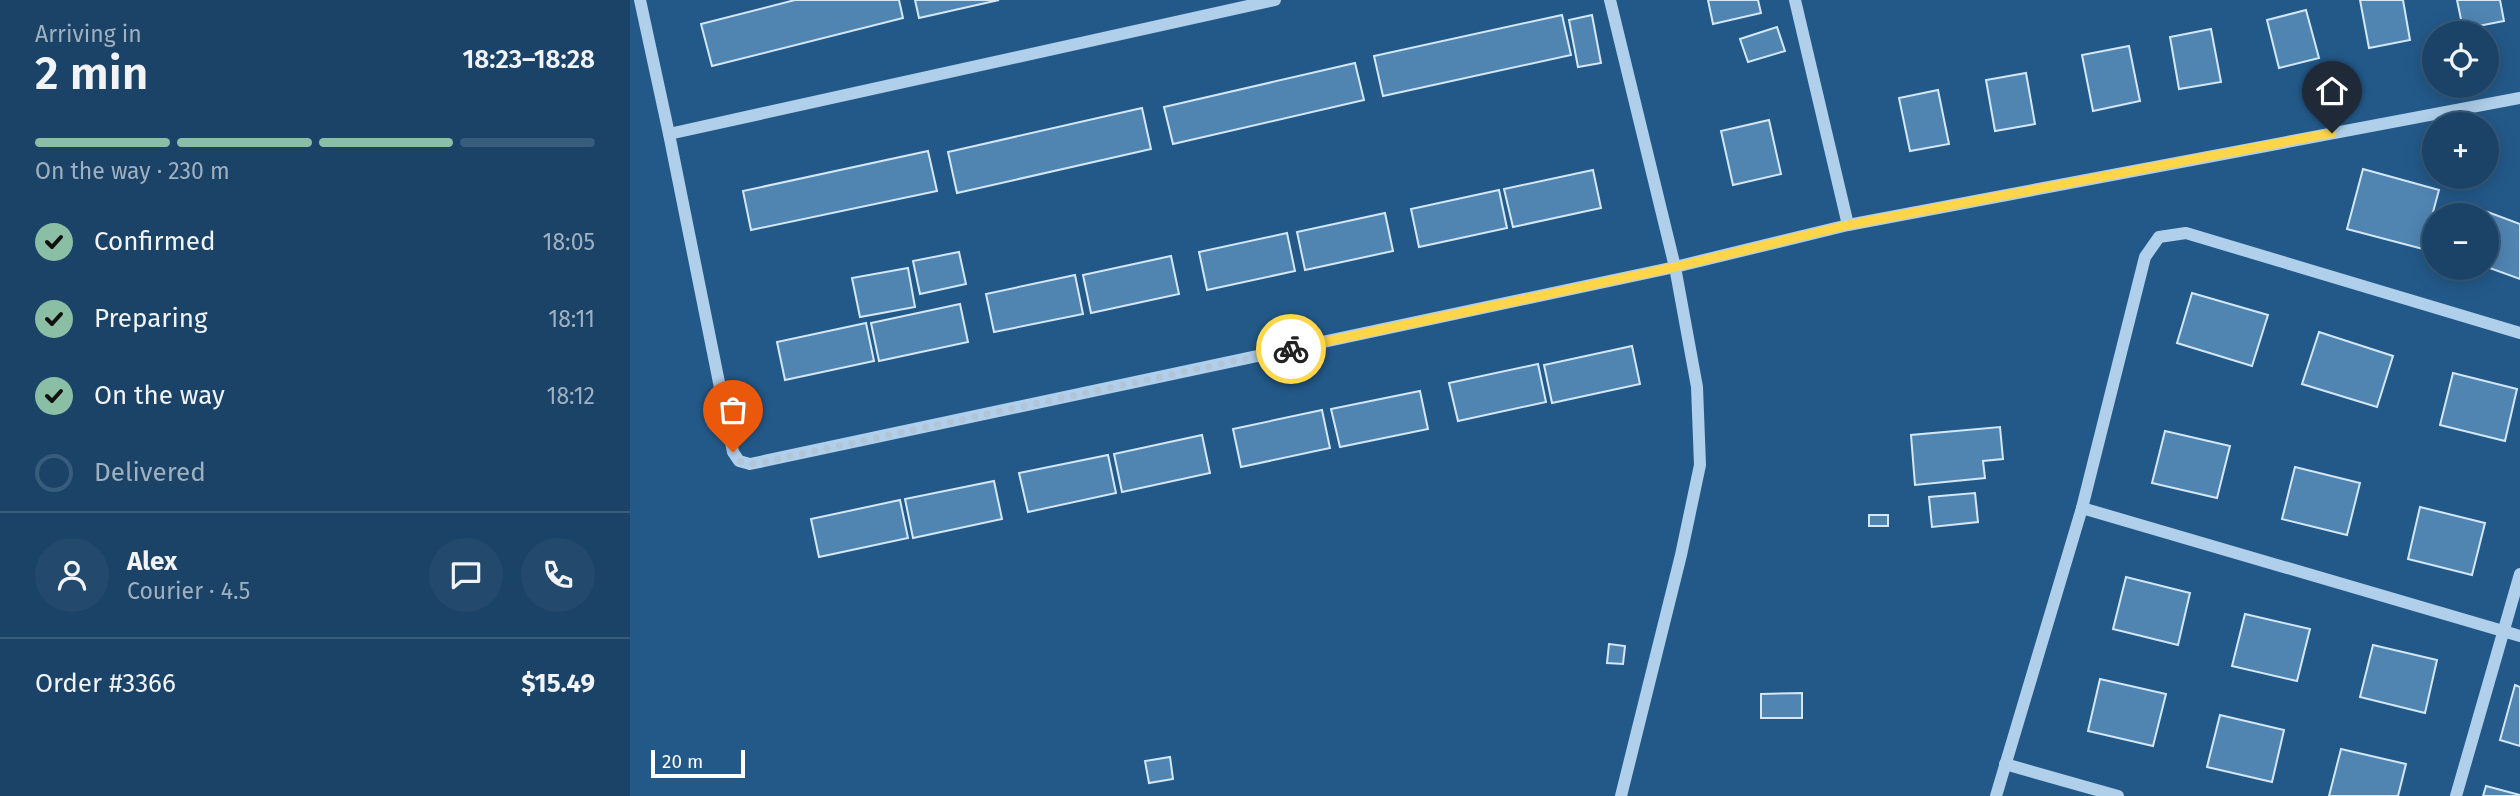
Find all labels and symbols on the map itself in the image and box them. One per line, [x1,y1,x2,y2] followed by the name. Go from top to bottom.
[2302,61,2362,133] pin
[1256,314,1326,384] courier
[703,380,763,452] pin
[651,747,746,779] scale bar

